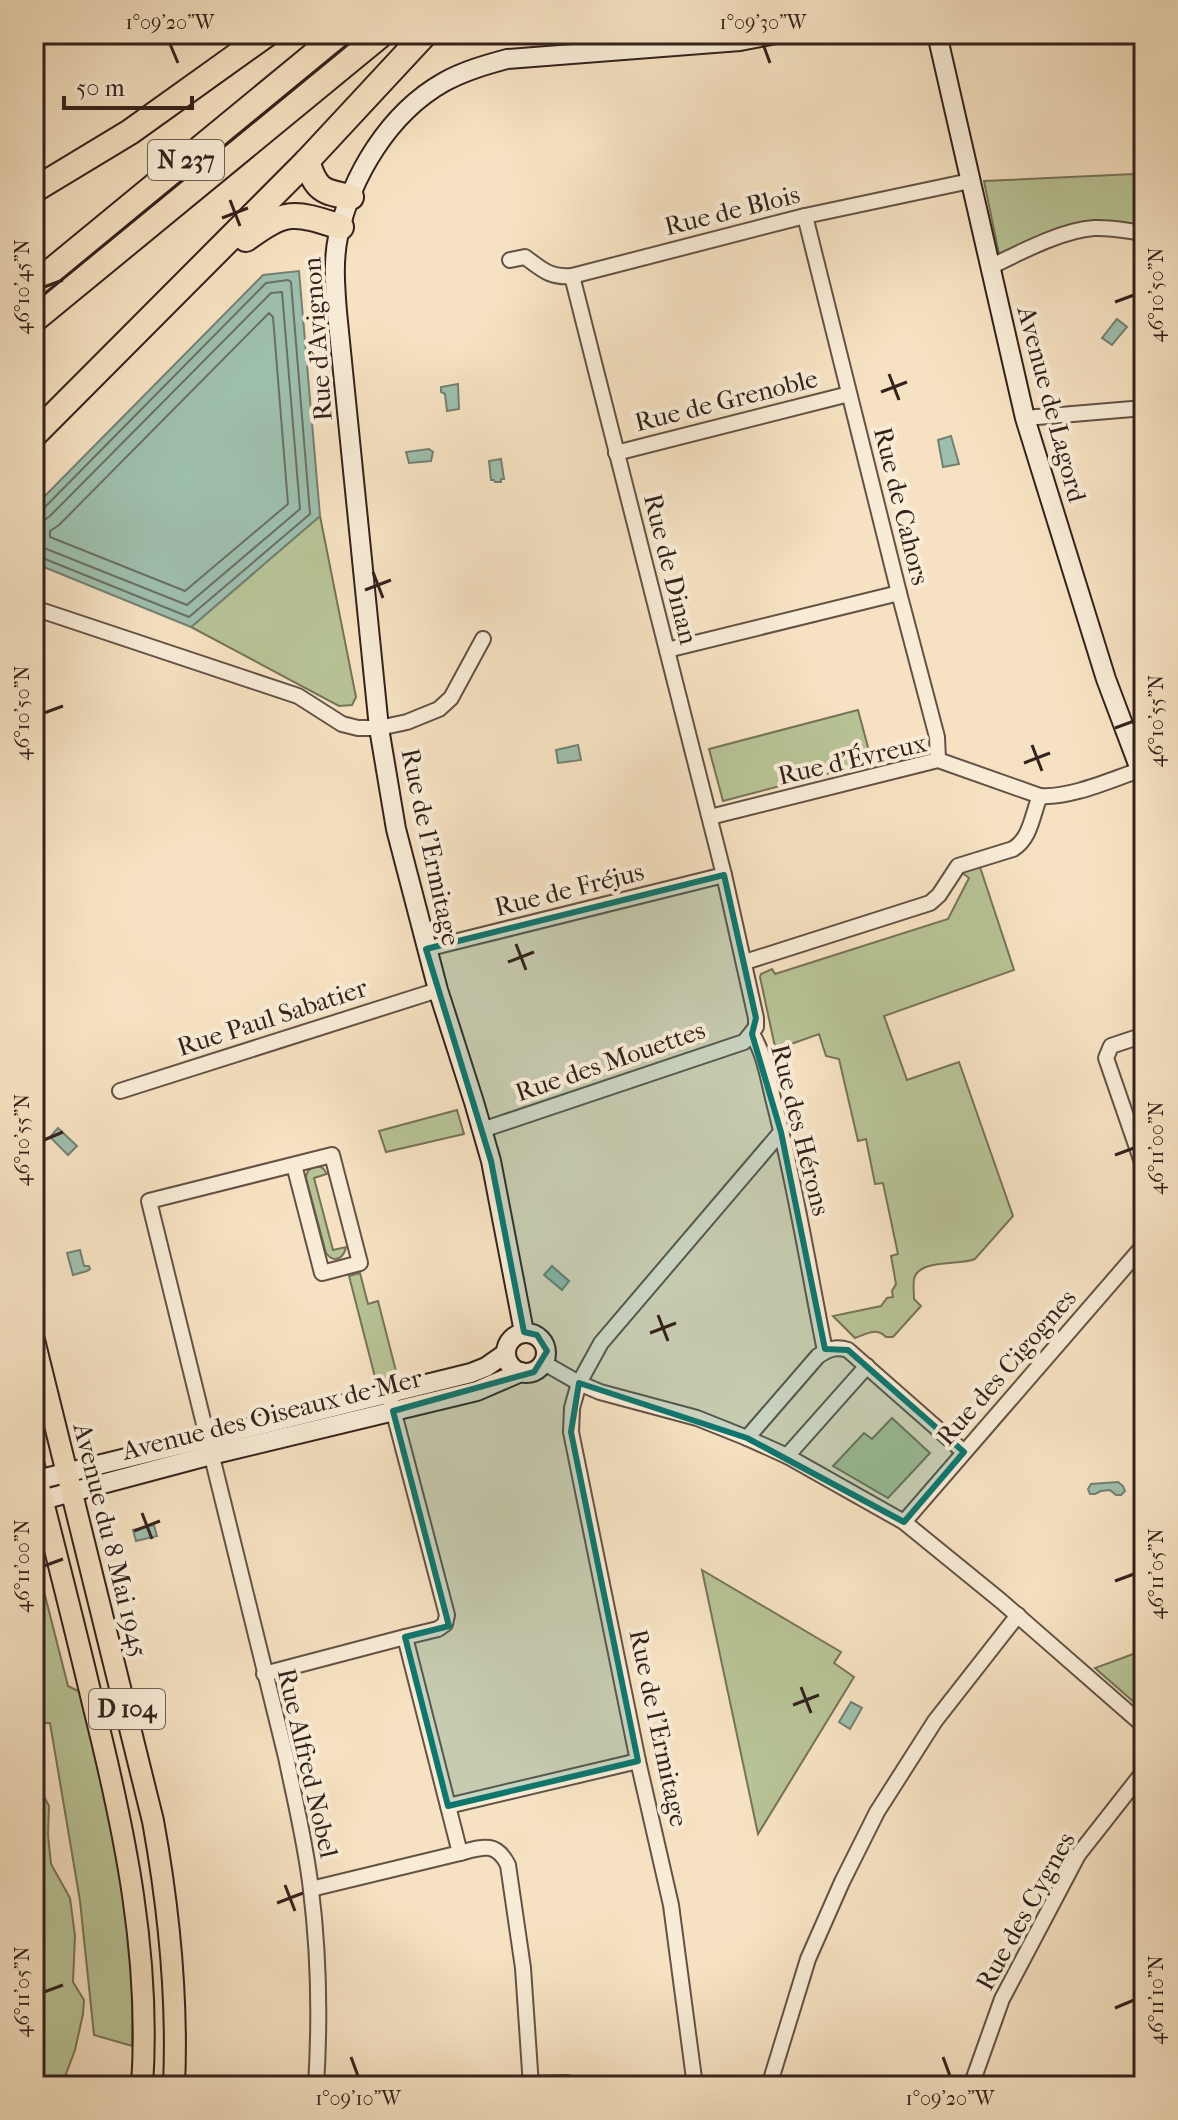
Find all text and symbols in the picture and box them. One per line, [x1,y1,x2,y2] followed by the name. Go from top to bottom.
[126,11,216,34] text: 1°09'20"W
[720,11,808,34] text: 1°09'30"W
[64,60,192,110] scale bar
[76,74,125,102] text: 50 m
[148,140,224,180] road number: N 237
[661,179,803,242] street label: Rue de Blois
[11,239,34,335] text: 46°10'45"N
[1145,248,1168,342] text: 46°10'50"N
[296,256,339,422] street label: Rue d'Avignon
[1010,302,1093,506] street label: Avenue de Lagord
[631,363,821,438] street label: Rue de Grenoble
[867,424,936,588] street label: Rue de Cahors
[637,491,704,647] street label: Rue de Dinan
[11,666,34,760] text: 46°10'50"N
[1145,675,1168,767] text: 46°10'55"N
[775,726,930,792] street label: Rue d'Évreux
[394,746,467,949] street label: Rue de l'Ermitage
[491,856,647,923] street label: Rue de Fréjus
[173,972,371,1063] street label: Rue Paul Sabatier
[511,1014,709,1108] street label: Rue des Mouettes
[764,1041,837,1219] street label: Rue des Hérons
[11,1094,34,1186] text: 46°10'55"N
[1145,1101,1168,1195] text: 46°11'00"N
[930,1283,1083,1452] street label: Rue des Cigognes
[118,1362,425,1467] street label: Avenue des Oiseaux de Mer
[66,1419,155,1660] street label: Avenue du 8 Mai 1945
[11,1519,34,1613] text: 46°11'00"N
[1145,1528,1168,1620] text: 46°11'05"N
[622,1627,695,1830] street label: Rue de l'Ermitage
[271,1665,344,1861] street label: Rue Alfred Nobel
[89,1689,165,1729] road number: D 104
[969,1827,1082,1996] street label: Rue des Cygnes
[11,1946,34,2038] text: 46°11'05"N
[1145,1955,1168,2045] text: 46°11'10"N
[315,2087,402,2110] text: 1°09'10"W
[906,2087,996,2110] text: 1°09'20"W

